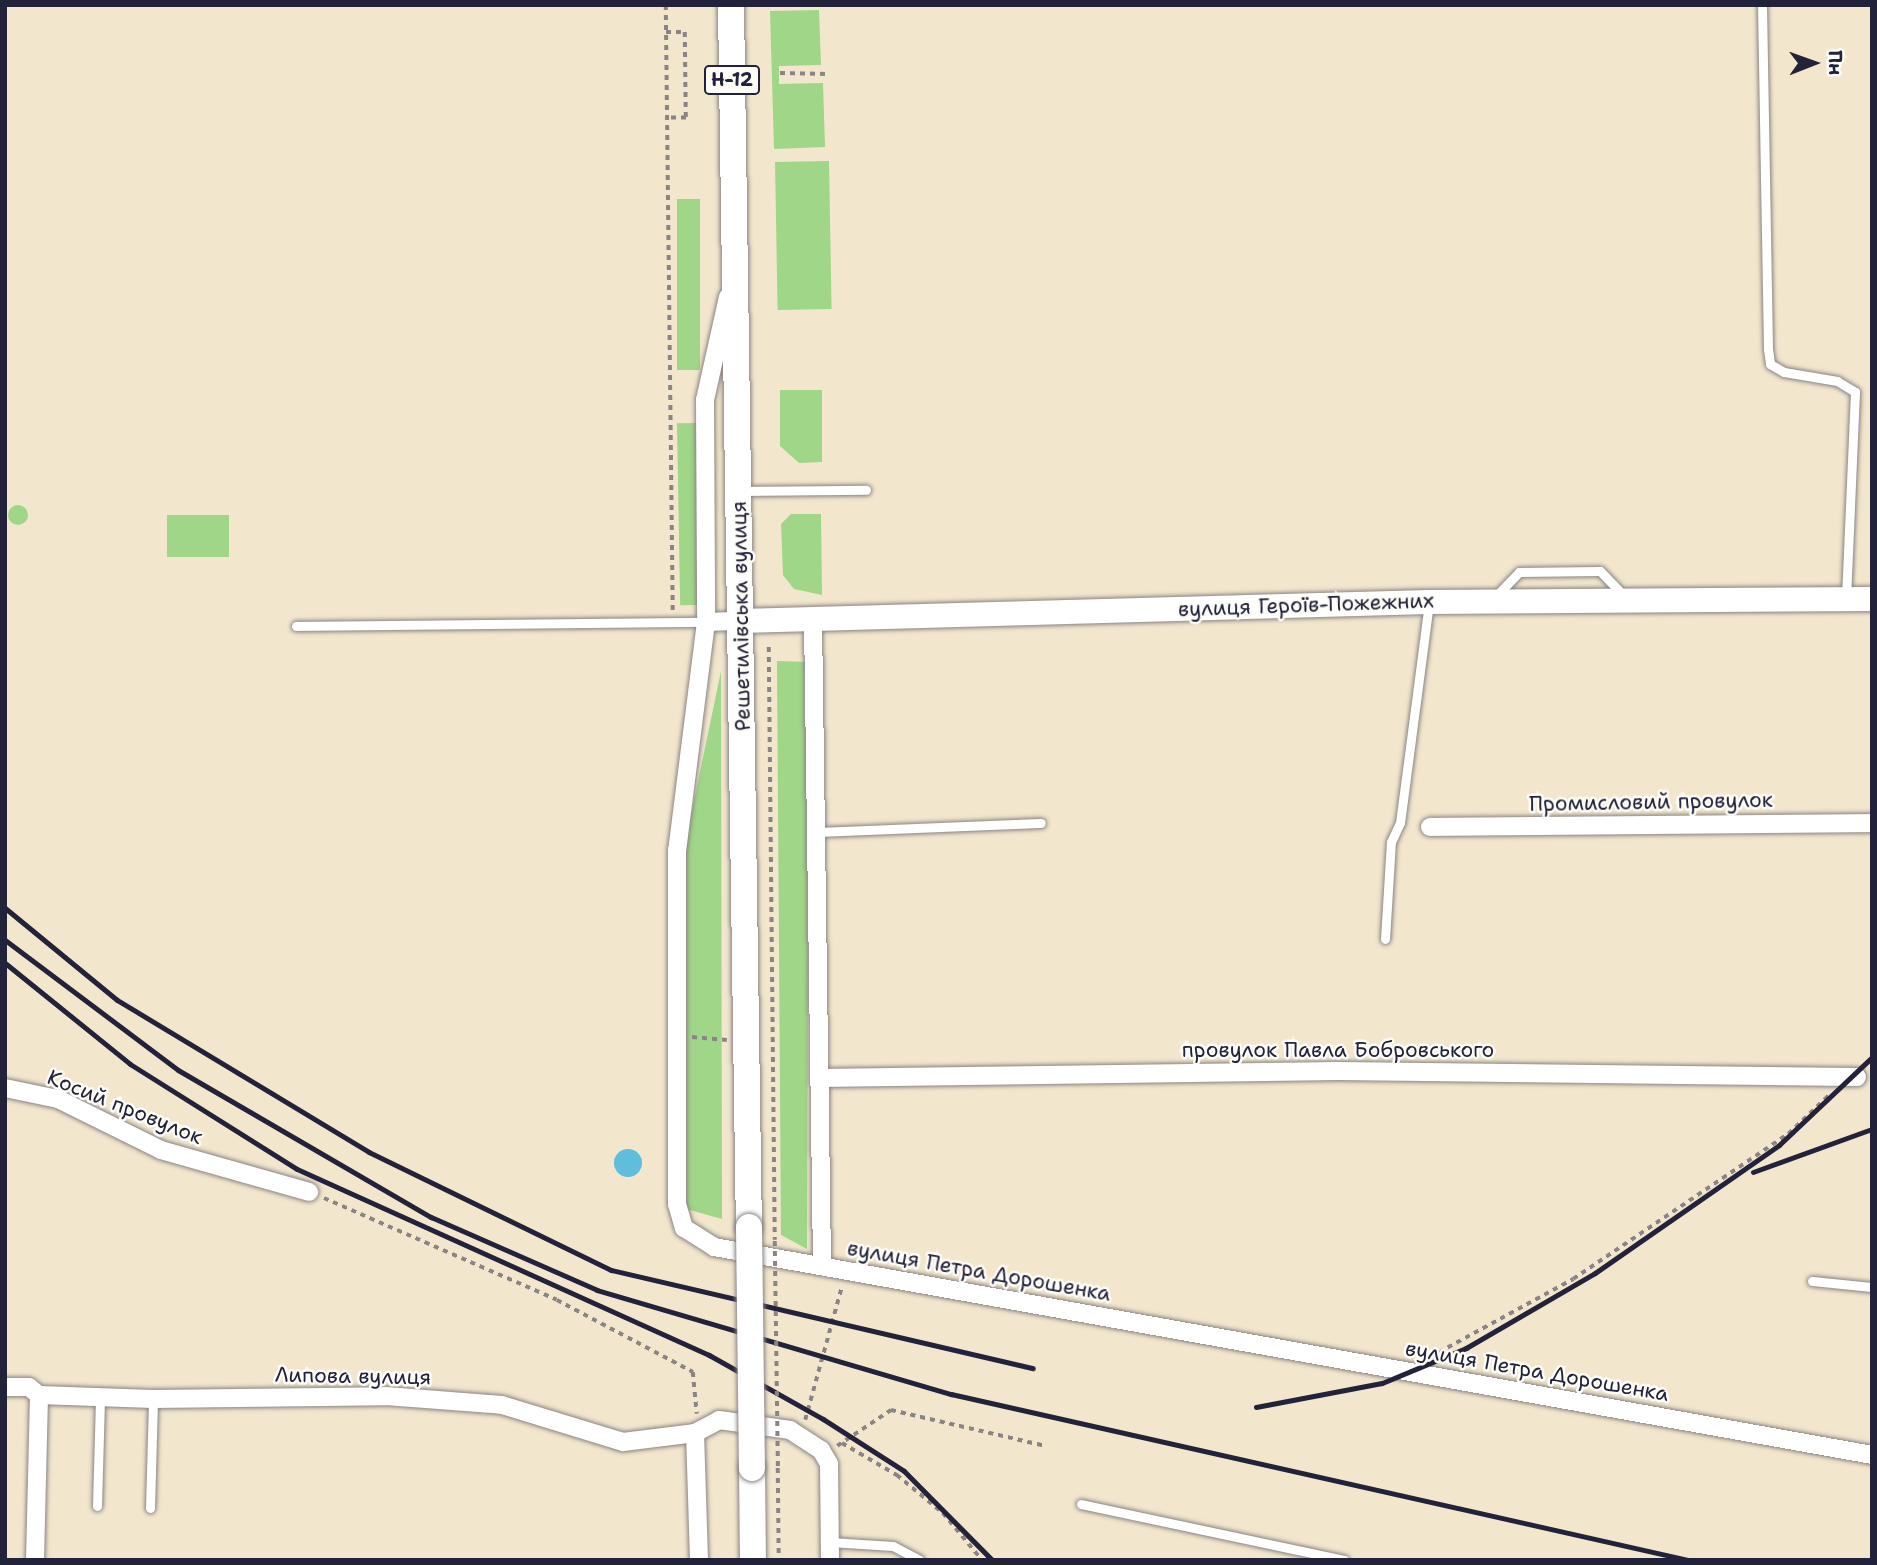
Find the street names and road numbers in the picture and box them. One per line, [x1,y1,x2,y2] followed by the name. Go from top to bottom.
[704,64,760,96] road number: Н-12
[726,501,756,731] street label: Решетилівська вулиця
[1178,588,1434,622] street label: вулиця Героїв-Пожежних
[1529,787,1773,817] street label: Промисловий провулок
[1182,1037,1494,1063] street label: провулок Павла Бобровського
[44,1064,206,1150] street label: Косий провулок
[845,1235,1113,1307] street label: вулиця Петра Дорошенка
[1403,1335,1671,1407] street label: вулиця Петра Дорошенка
[275,1362,431,1390] street label: Липова вулиця

